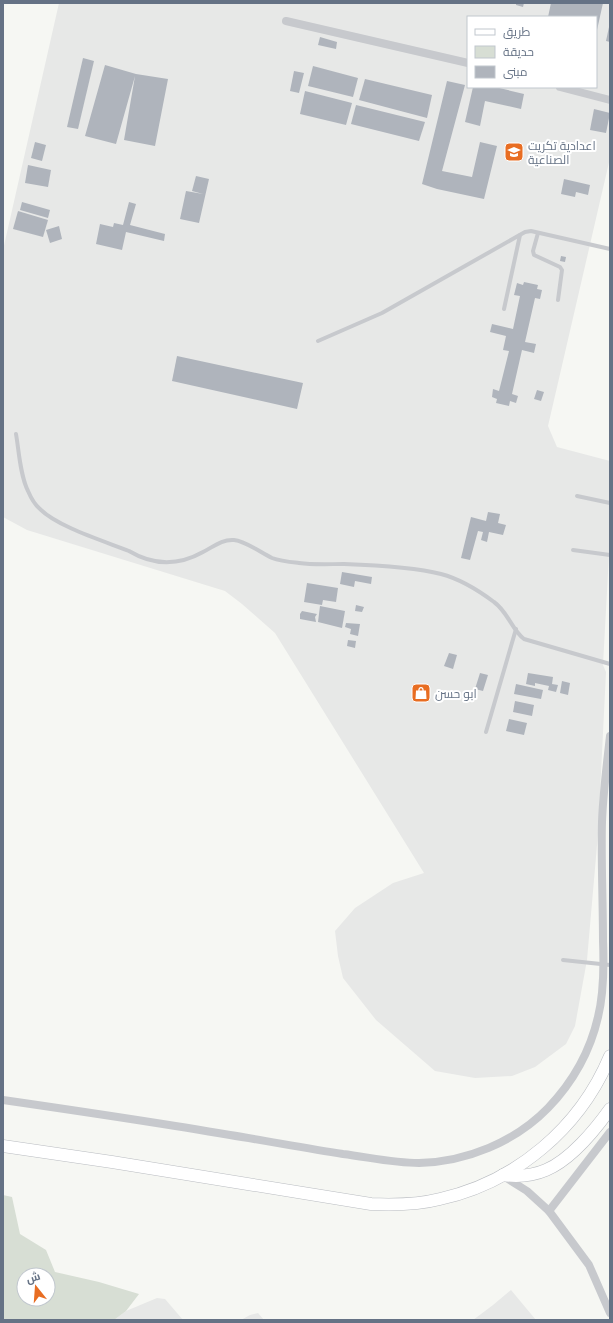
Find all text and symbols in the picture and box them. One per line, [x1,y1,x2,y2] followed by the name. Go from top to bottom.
[467,16,597,88] legend
[503,23,531,40] text: طريق
[503,43,534,60] text: حديقة
[503,63,528,80] text: مبنى
[528,137,596,168] place label: اعدادية تكريت الصناعية
[503,141,525,163] school or university icon: اعدادية تكريت الصناعية
[410,682,432,704] shop icon: ابو حسن
[435,685,477,702] place label: ابو حسن
[16,1267,56,1307] north arrow
[24,1268,42,1286] text: ش

